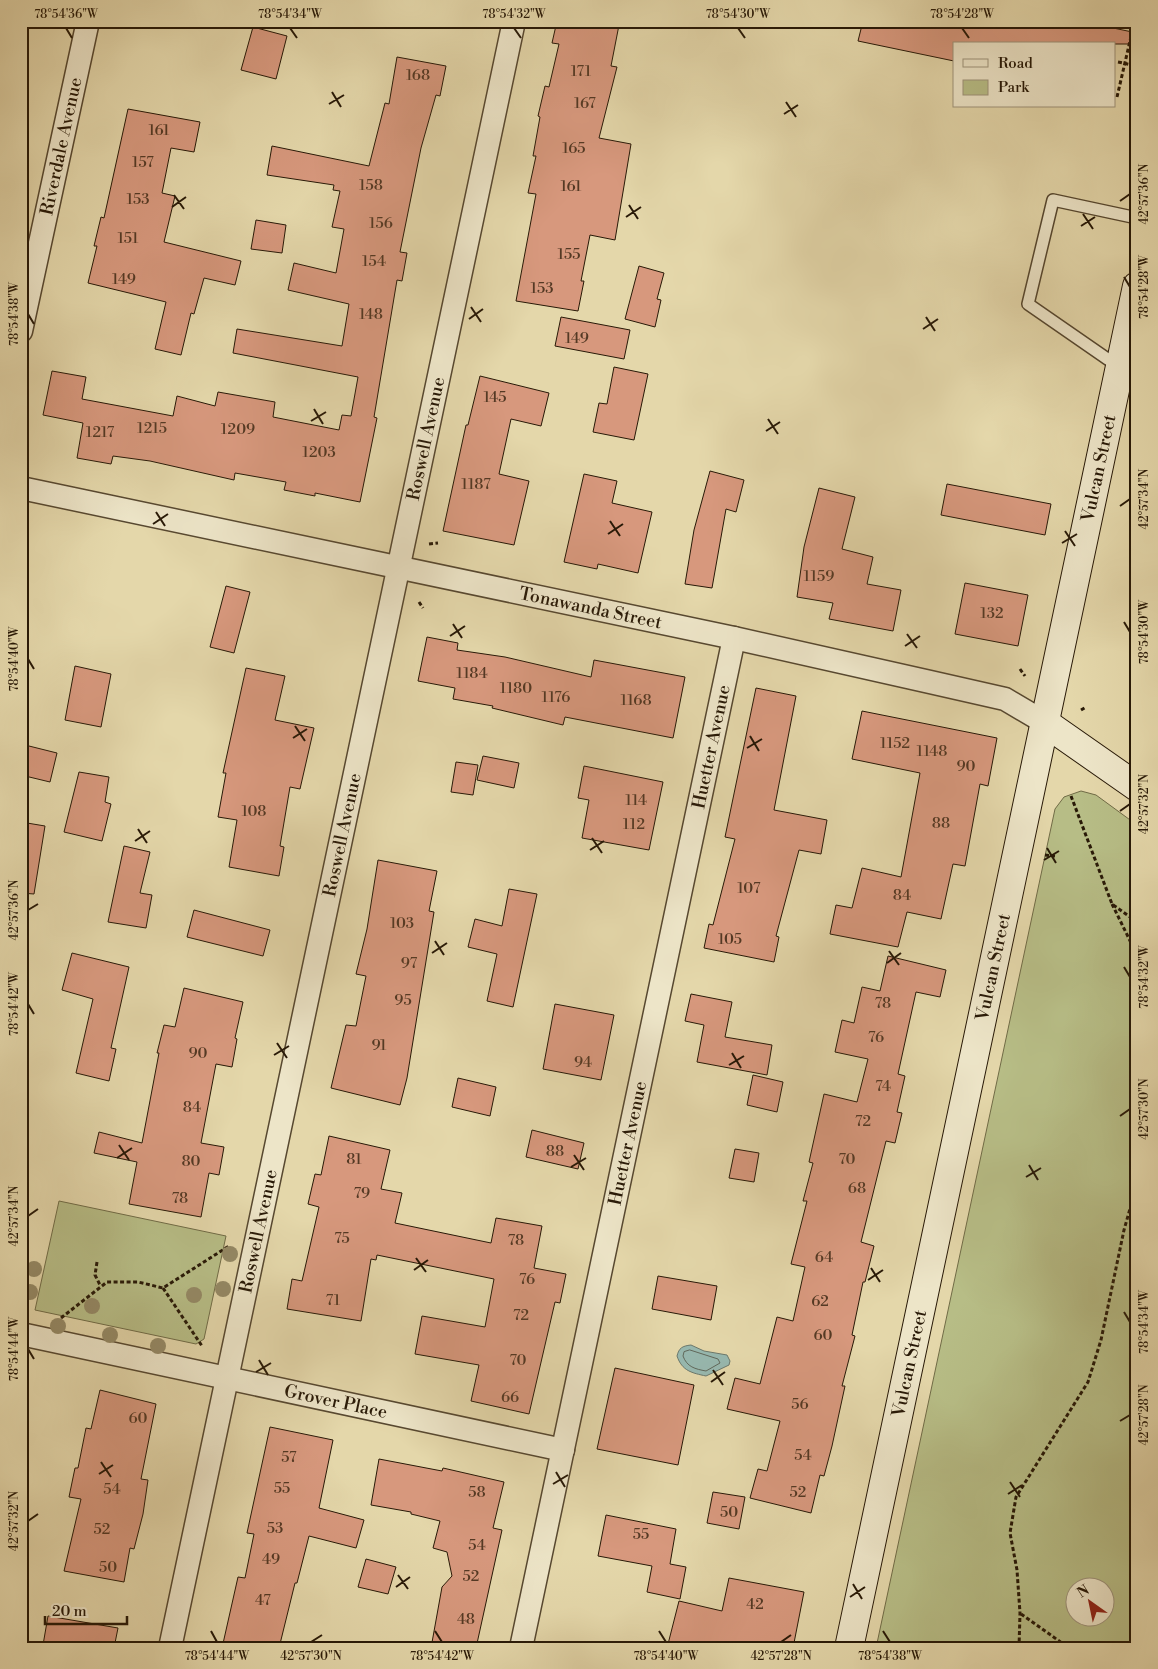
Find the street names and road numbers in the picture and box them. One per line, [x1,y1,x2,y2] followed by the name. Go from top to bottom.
[35,75,88,218] street label: Riverdale Avenue
[402,375,450,503] street label: Roswell Avenue
[1076,412,1122,525] street label: Vulcan Street
[517,582,664,635] street label: Tonawanda Street
[687,683,736,811] street label: Huetter Avenue
[318,771,367,899] street label: Roswell Avenue
[971,911,1016,1024] street label: Vulcan Street
[604,1079,652,1207] street label: Huetter Avenue
[234,1167,283,1295] street label: Roswell Avenue
[887,1307,932,1420] street label: Vulcan Street
[282,1380,389,1424] street label: Grover Place

